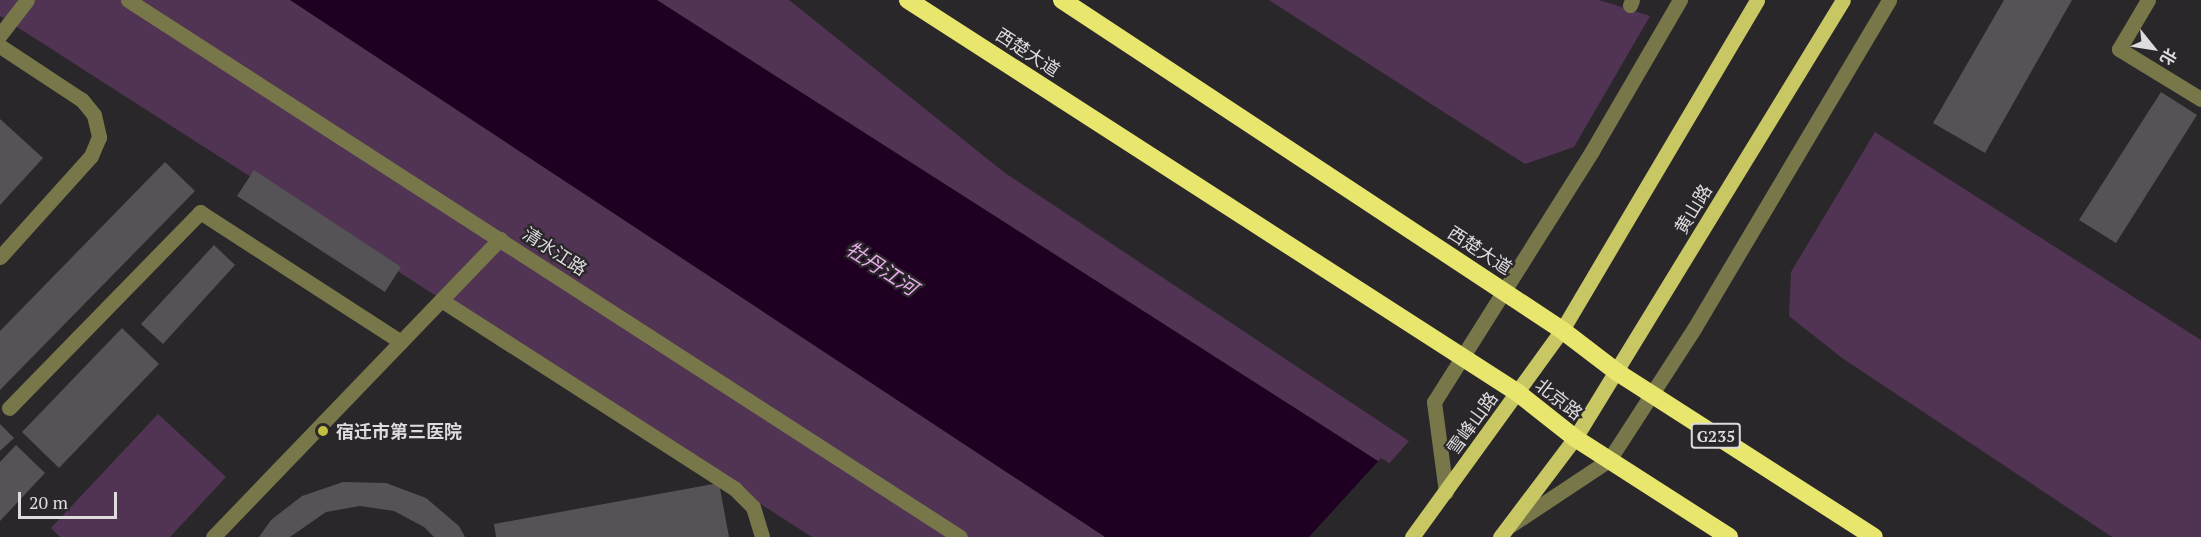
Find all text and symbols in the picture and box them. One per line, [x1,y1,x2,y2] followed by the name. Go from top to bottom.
[2123,18,2183,78] north arrow
[992,23,1064,81] street label: 西楚大道
[2155,45,2182,69] text: 北
[1670,180,1716,238] street label: 黄山路
[1444,221,1516,279] street label: 西楚大道
[519,222,591,280] street label: 清水江路
[842,236,922,300] water label: 牡丹江河
[1531,374,1587,424] street label: 北京路
[1442,388,1502,458] street label: 雪峰山路
[336,420,462,442] place label: 宿迁市第三医院
[314,422,332,440] marker: 宿迁市第三医院
[1690,423,1742,449] road number: G235
[21,480,120,518] scale bar
[29,490,68,514] text: 20 m

